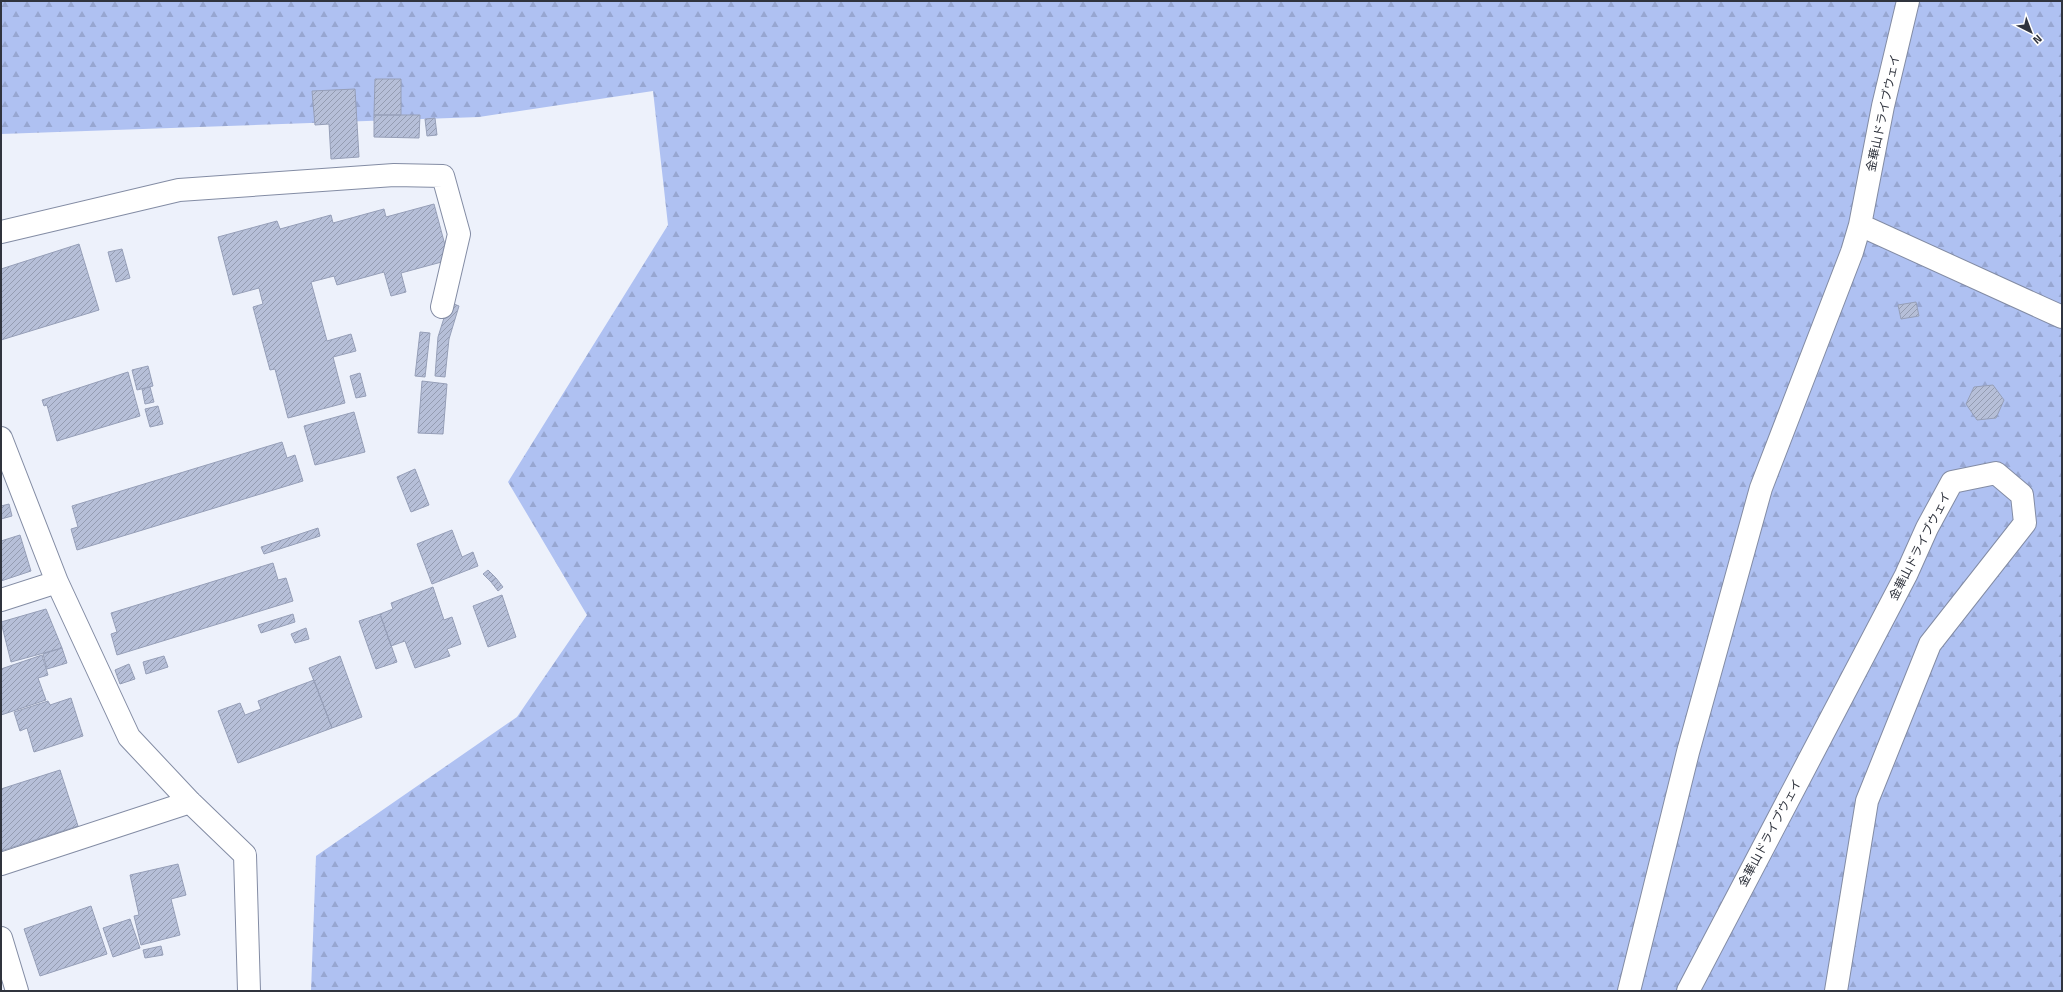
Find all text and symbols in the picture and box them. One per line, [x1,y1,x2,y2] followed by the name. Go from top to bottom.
[2011,12,2051,52] north arrow
[2030,31,2046,48] text: N
[1861,52,1904,174] street label: 金華山ドライブウェイ
[1884,488,1955,604] street label: 金華山ドライブウェイ
[1733,775,1806,890] street label: 金華山ドライブウェイ

